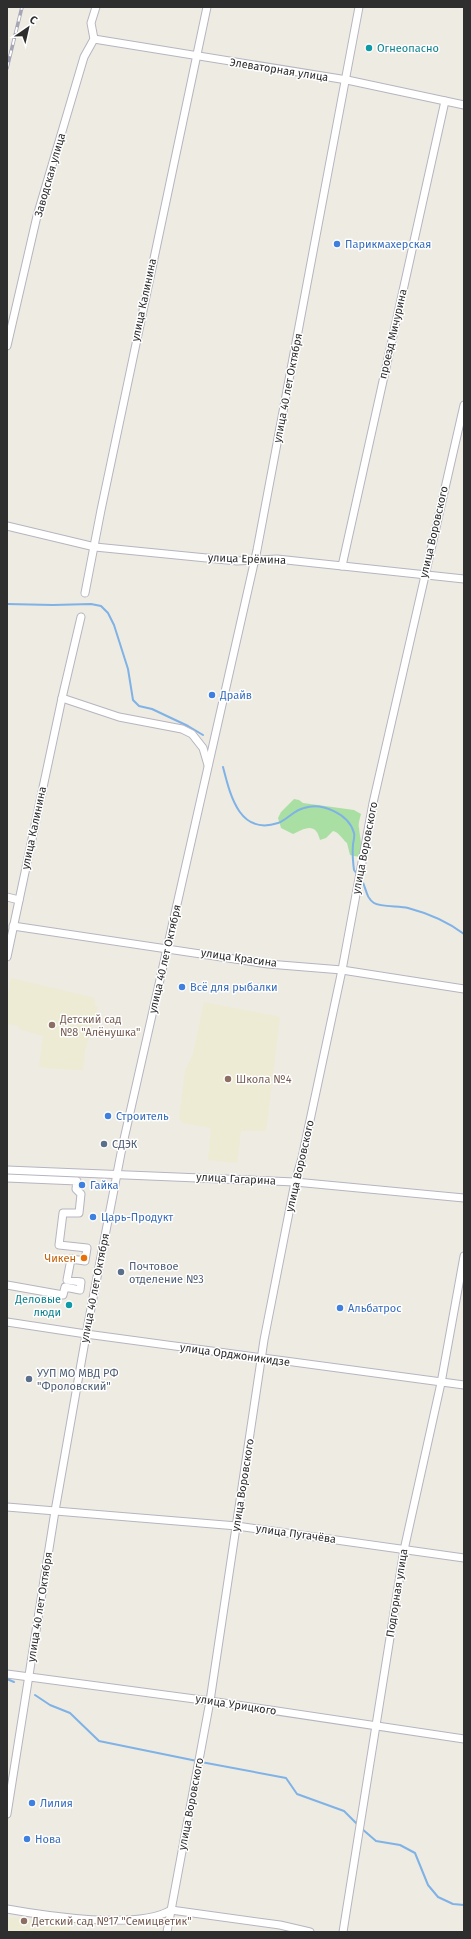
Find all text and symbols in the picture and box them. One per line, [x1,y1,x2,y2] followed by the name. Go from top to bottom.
[8,8,48,48] north arrow
[27,13,40,28] text: С
[377,42,439,55] place label: Огнеопасно
[364,43,374,53] marker: Огнеопасно
[229,56,329,84] street label: Элеваторная улица
[32,132,68,218] street label: Заводская улица
[345,238,431,251] place label: Парикмахерская
[332,239,342,249] marker: Парикмахерская
[129,257,159,343] street label: улица Калинина
[376,288,410,380] street label: проезд Мичурина
[271,332,305,444] street label: улица 40 лет Октября
[417,485,451,579] street label: улица Воровского
[208,551,286,567] street label: улица Ерёмина
[219,689,252,702] place label: Драйв
[207,690,217,700] marker: Драйв
[19,785,49,871] street label: улица Калинина
[350,801,380,895] street label: улица Воровского
[146,903,184,1015] street label: улица 40 лет Октября
[200,946,278,970] street label: улица Красина
[190,981,278,994] place label: Всё для рыбалки
[177,982,187,992] marker: Всё для рыбалки
[59,1013,141,1039] place label: Детский сад №8 "Алёнушка"
[47,1020,57,1030] marker: Детский сад №8 "Алёнушка"
[236,1073,292,1086] place label: Школа №4
[223,1074,233,1084] marker: Школа №4
[116,1110,169,1123] place label: Строитель
[103,1111,113,1121] marker: Строитель
[283,1119,317,1213] street label: улица Воровского
[112,1138,138,1151] place label: СДЭК
[99,1139,109,1149] marker: СДЭК
[196,1170,276,1188] street label: улица Гагарина
[90,1179,119,1192] place label: Гайка
[77,1180,87,1190] marker: Гайка
[101,1211,173,1224] place label: Царь-Продукт
[88,1212,98,1222] marker: Царь-Продукт
[78,1232,112,1344] street label: улица 40 лет Октября
[45,1252,76,1265] place label: Чикен
[79,1253,89,1263] marker: Чикен
[129,1260,204,1286] place label: Почтовое отделение №3
[116,1267,126,1277] marker: Почтовое отделение №3
[14,1293,61,1319] place label: Деловые люди
[64,1300,74,1310] marker: Деловые люди
[348,1302,402,1315] place label: Альбатрос
[335,1303,345,1313] marker: Альбатрос
[179,1341,291,1369] street label: улица Орджоникидзе
[37,1367,119,1393] place label: УУП МО МВД РФ "Фроловский"
[24,1374,34,1384] marker: УУП МО МВД РФ "Фроловский"
[229,1438,257,1532] street label: улица Воровского
[255,1522,337,1546] street label: улица Пугачёва
[384,1548,410,1638] street label: Подгорная улица
[25,1551,55,1663] street label: улица 40 лет Октября
[194,1692,278,1718] street label: улица Урицкого
[176,1757,206,1851] street label: улица Воровского
[40,1797,73,1810] place label: Лилия
[27,1798,37,1808] marker: Лилия
[35,1833,61,1846] place label: Нова
[22,1834,32,1844] marker: Нова
[31,1915,192,1928] place label: Детский сад №17 "Семицветик"
[19,1916,29,1926] marker: Детский сад №17 "Семицветик"

